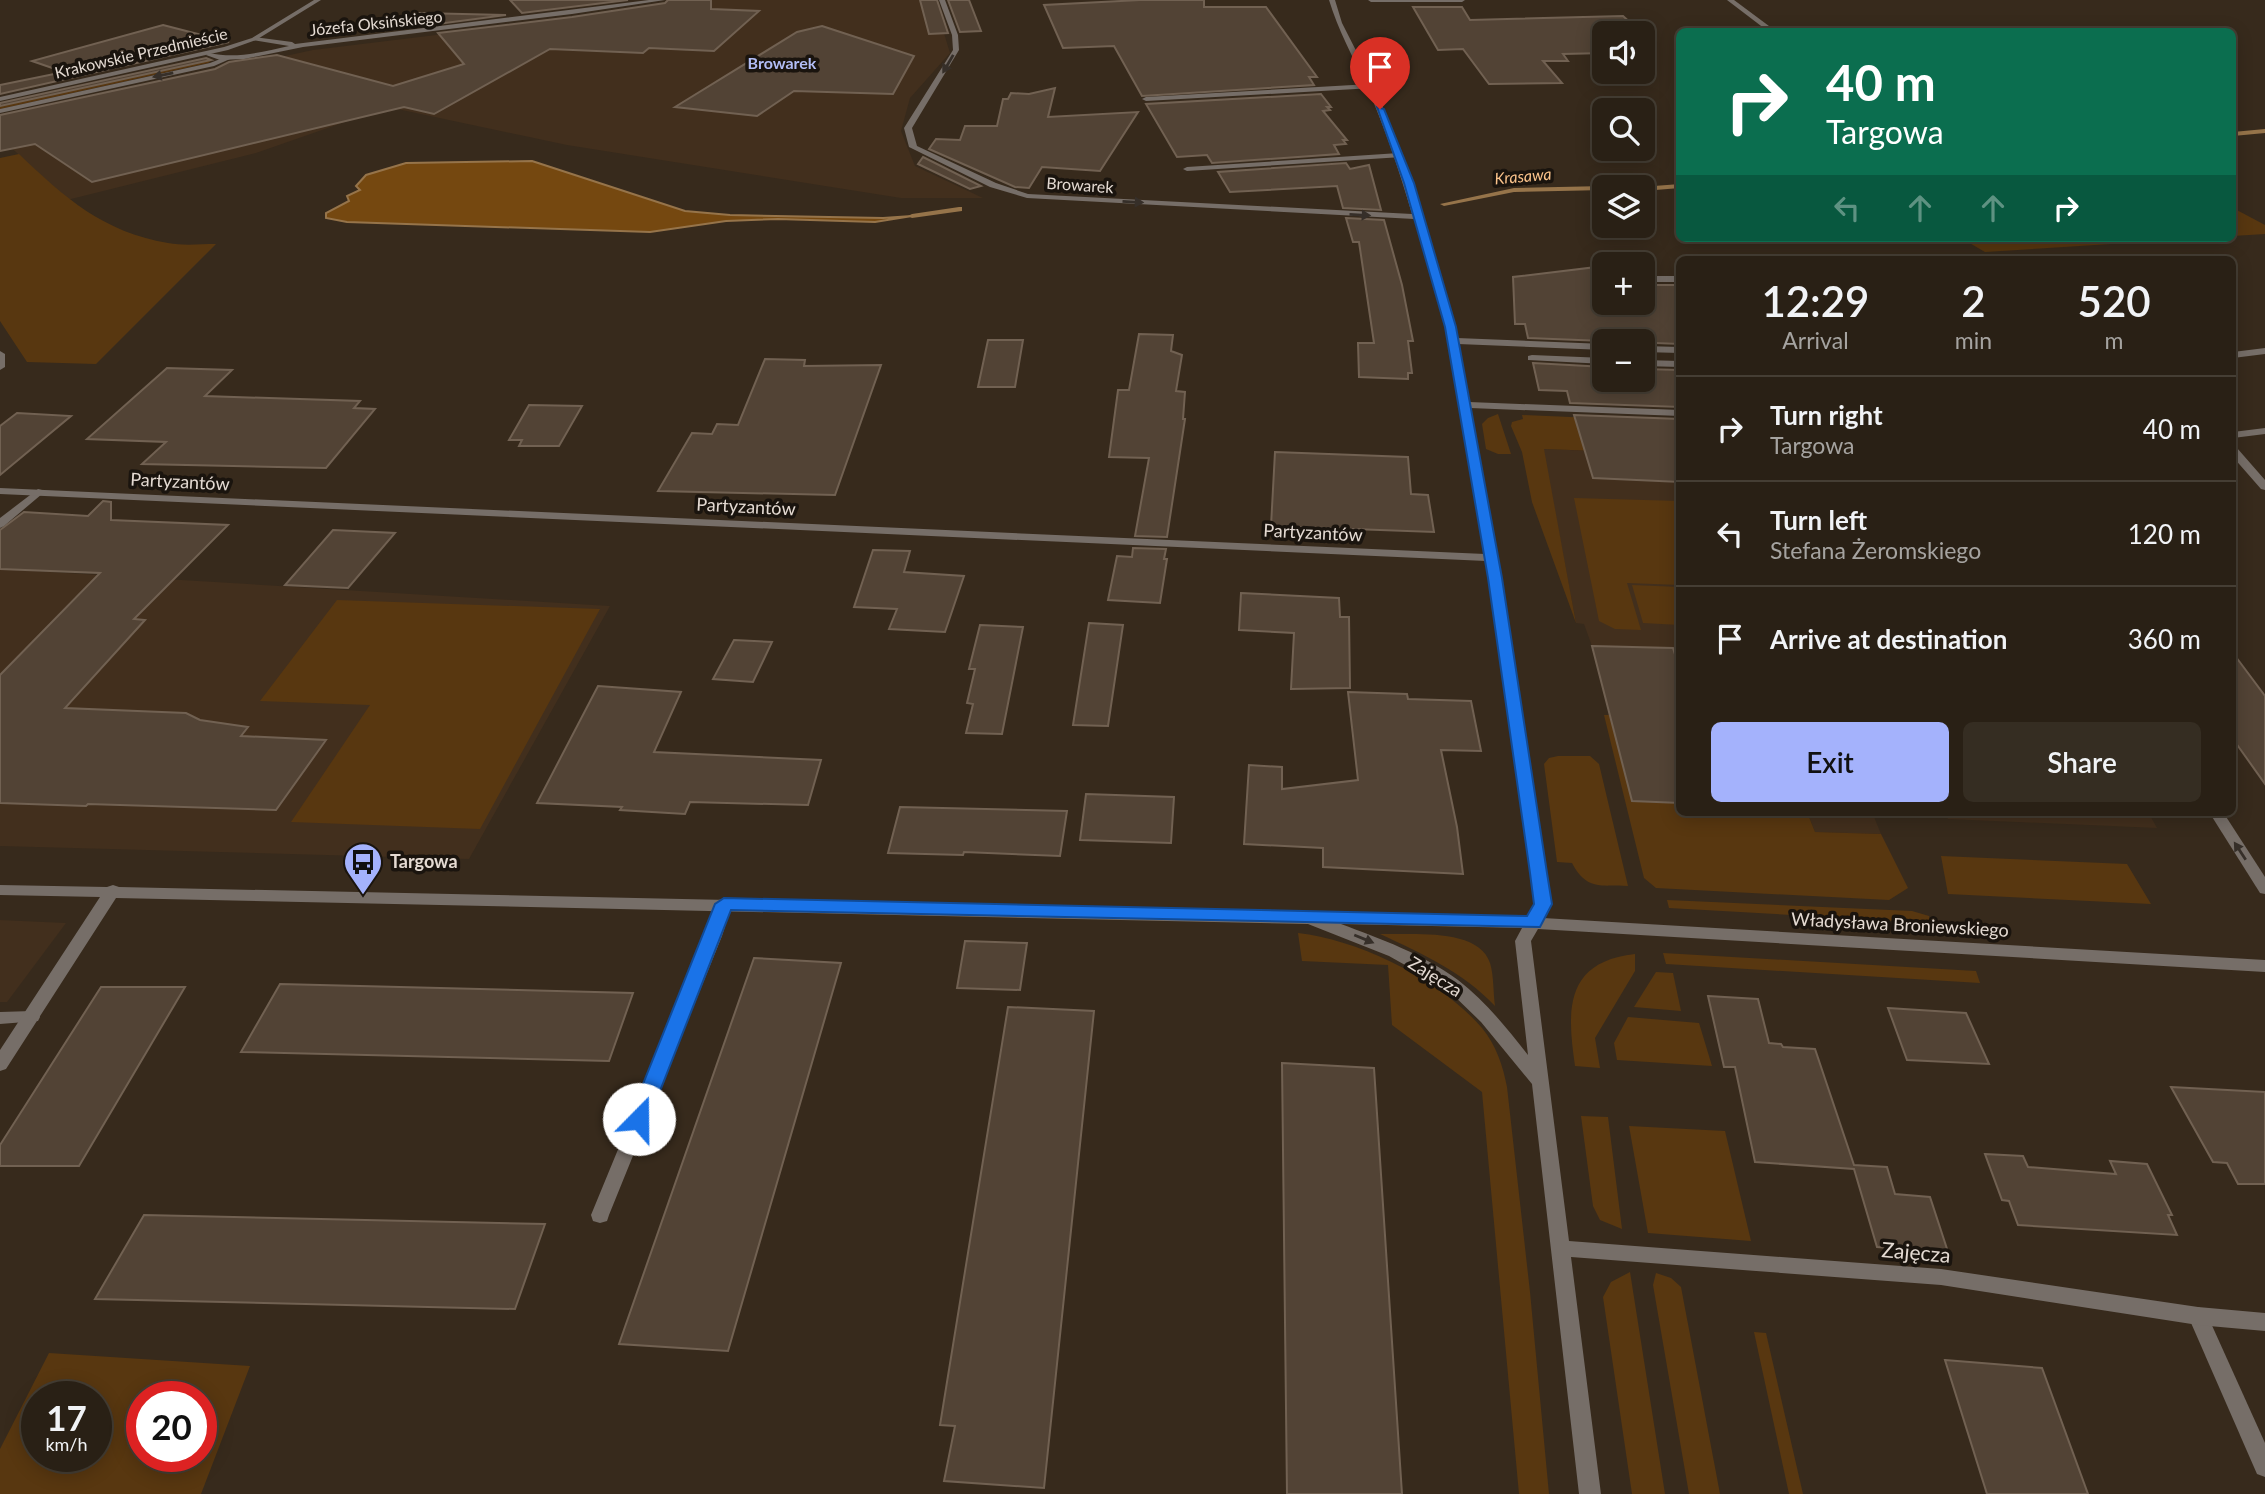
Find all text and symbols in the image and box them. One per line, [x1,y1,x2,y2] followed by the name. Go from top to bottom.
[309,6,443,39] street label: Józefa Oksińskiego
[1592,21,1655,392] map controls
[1592,21,1655,84] button: sound
[53,23,229,82] street label: Krakowskie Przedmieście
[1350,37,1410,109] pin
[1361,48,1399,86] icon: arrive
[748,53,817,72] district label: Browarek
[1826,53,1936,111] text: 40 m
[942,55,954,74] one-way arrow
[1711,56,1802,147] icon: right
[151,70,173,81] one-way arrow
[1592,98,1655,161] button: search
[1826,112,1944,151] text: Targowa
[1494,164,1552,187] water label: Krasawa
[1046,173,1115,196] street label: Browarek
[1592,175,1655,238] button: layers
[1828,189,1866,227] icon: left
[1901,189,1939,227] icon: ahead
[1974,189,2012,227] icon: ahead
[2047,189,2085,227] icon: right
[1122,197,1144,208] one-way arrow
[1349,209,1371,220] one-way arrow
[1592,252,1655,315] button: +
[1761,276,1869,326] text: 12:29
[1961,276,1986,326] text: 2
[2078,276,2151,326] text: 520
[1782,326,1849,354] text: Arrival
[1955,326,1992,354] text: min
[2105,326,2124,354] text: m
[1592,329,1655,392] button: −
[1770,399,1883,431] text: Turn right
[1711,410,1749,448] icon: right
[2143,413,2201,445] text: 40 m
[1770,431,1855,459] text: Targowa
[130,467,230,495] street label: Partyzantów
[696,492,796,520] street label: Partyzantów
[1770,504,1867,536] text: Turn left
[1711,515,1749,553] icon: left
[1263,518,1363,546] street label: Partyzantów
[2128,518,2201,550] text: 120 m
[1770,536,1981,564] text: Stefana Żeromskiego
[1711,620,1749,658] icon: arrive
[1770,623,2007,655] text: Arrive at destination
[2128,623,2201,655] text: 360 m
[1711,722,1949,802] button: Exit
[1963,722,2201,802] button: Share
[342,841,384,896] bus stop icon: Targowa
[2234,841,2247,860] one-way arrow
[390,850,458,872] place label: Targowa
[1791,907,2009,941] street label: Władysława Broniewskiego
[1354,934,1375,945] one-way arrow
[1405,951,1466,1001] street label: Zajęcza
[602,1082,676,1156] position arrow
[1881,1236,1952,1267] street label: Zajęcza
[126,1381,217,1472] speed limit sign: 20
[46,1396,87,1438] text: 17
[45,1433,88,1455] text: km/h

